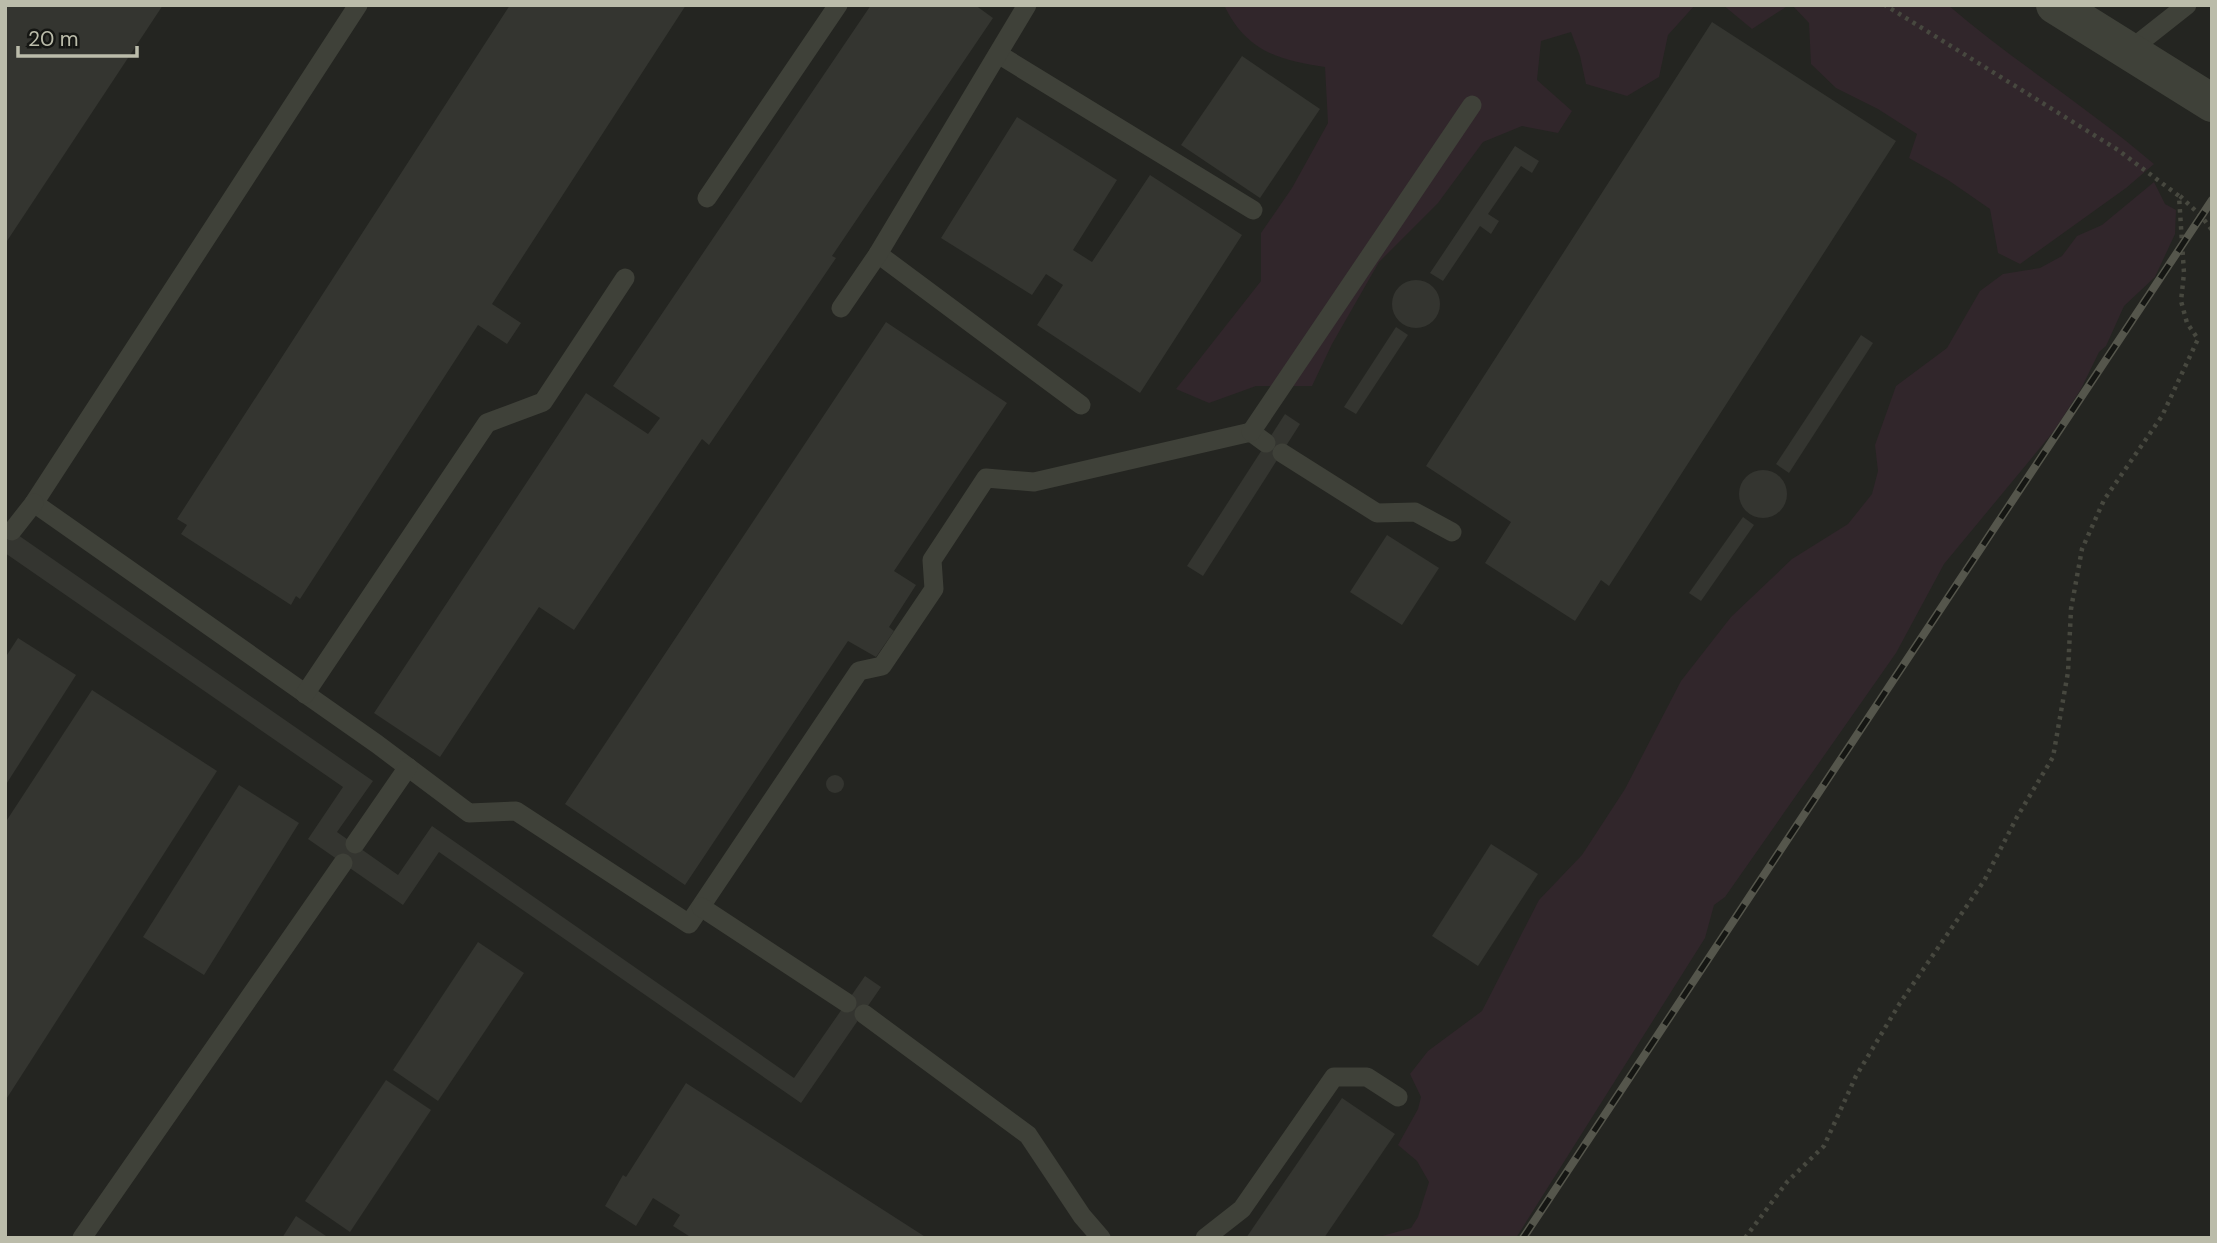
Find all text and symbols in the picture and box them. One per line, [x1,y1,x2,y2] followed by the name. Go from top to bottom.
[18,14,136,58] scale bar
[28,25,79,53] text: 20 m

